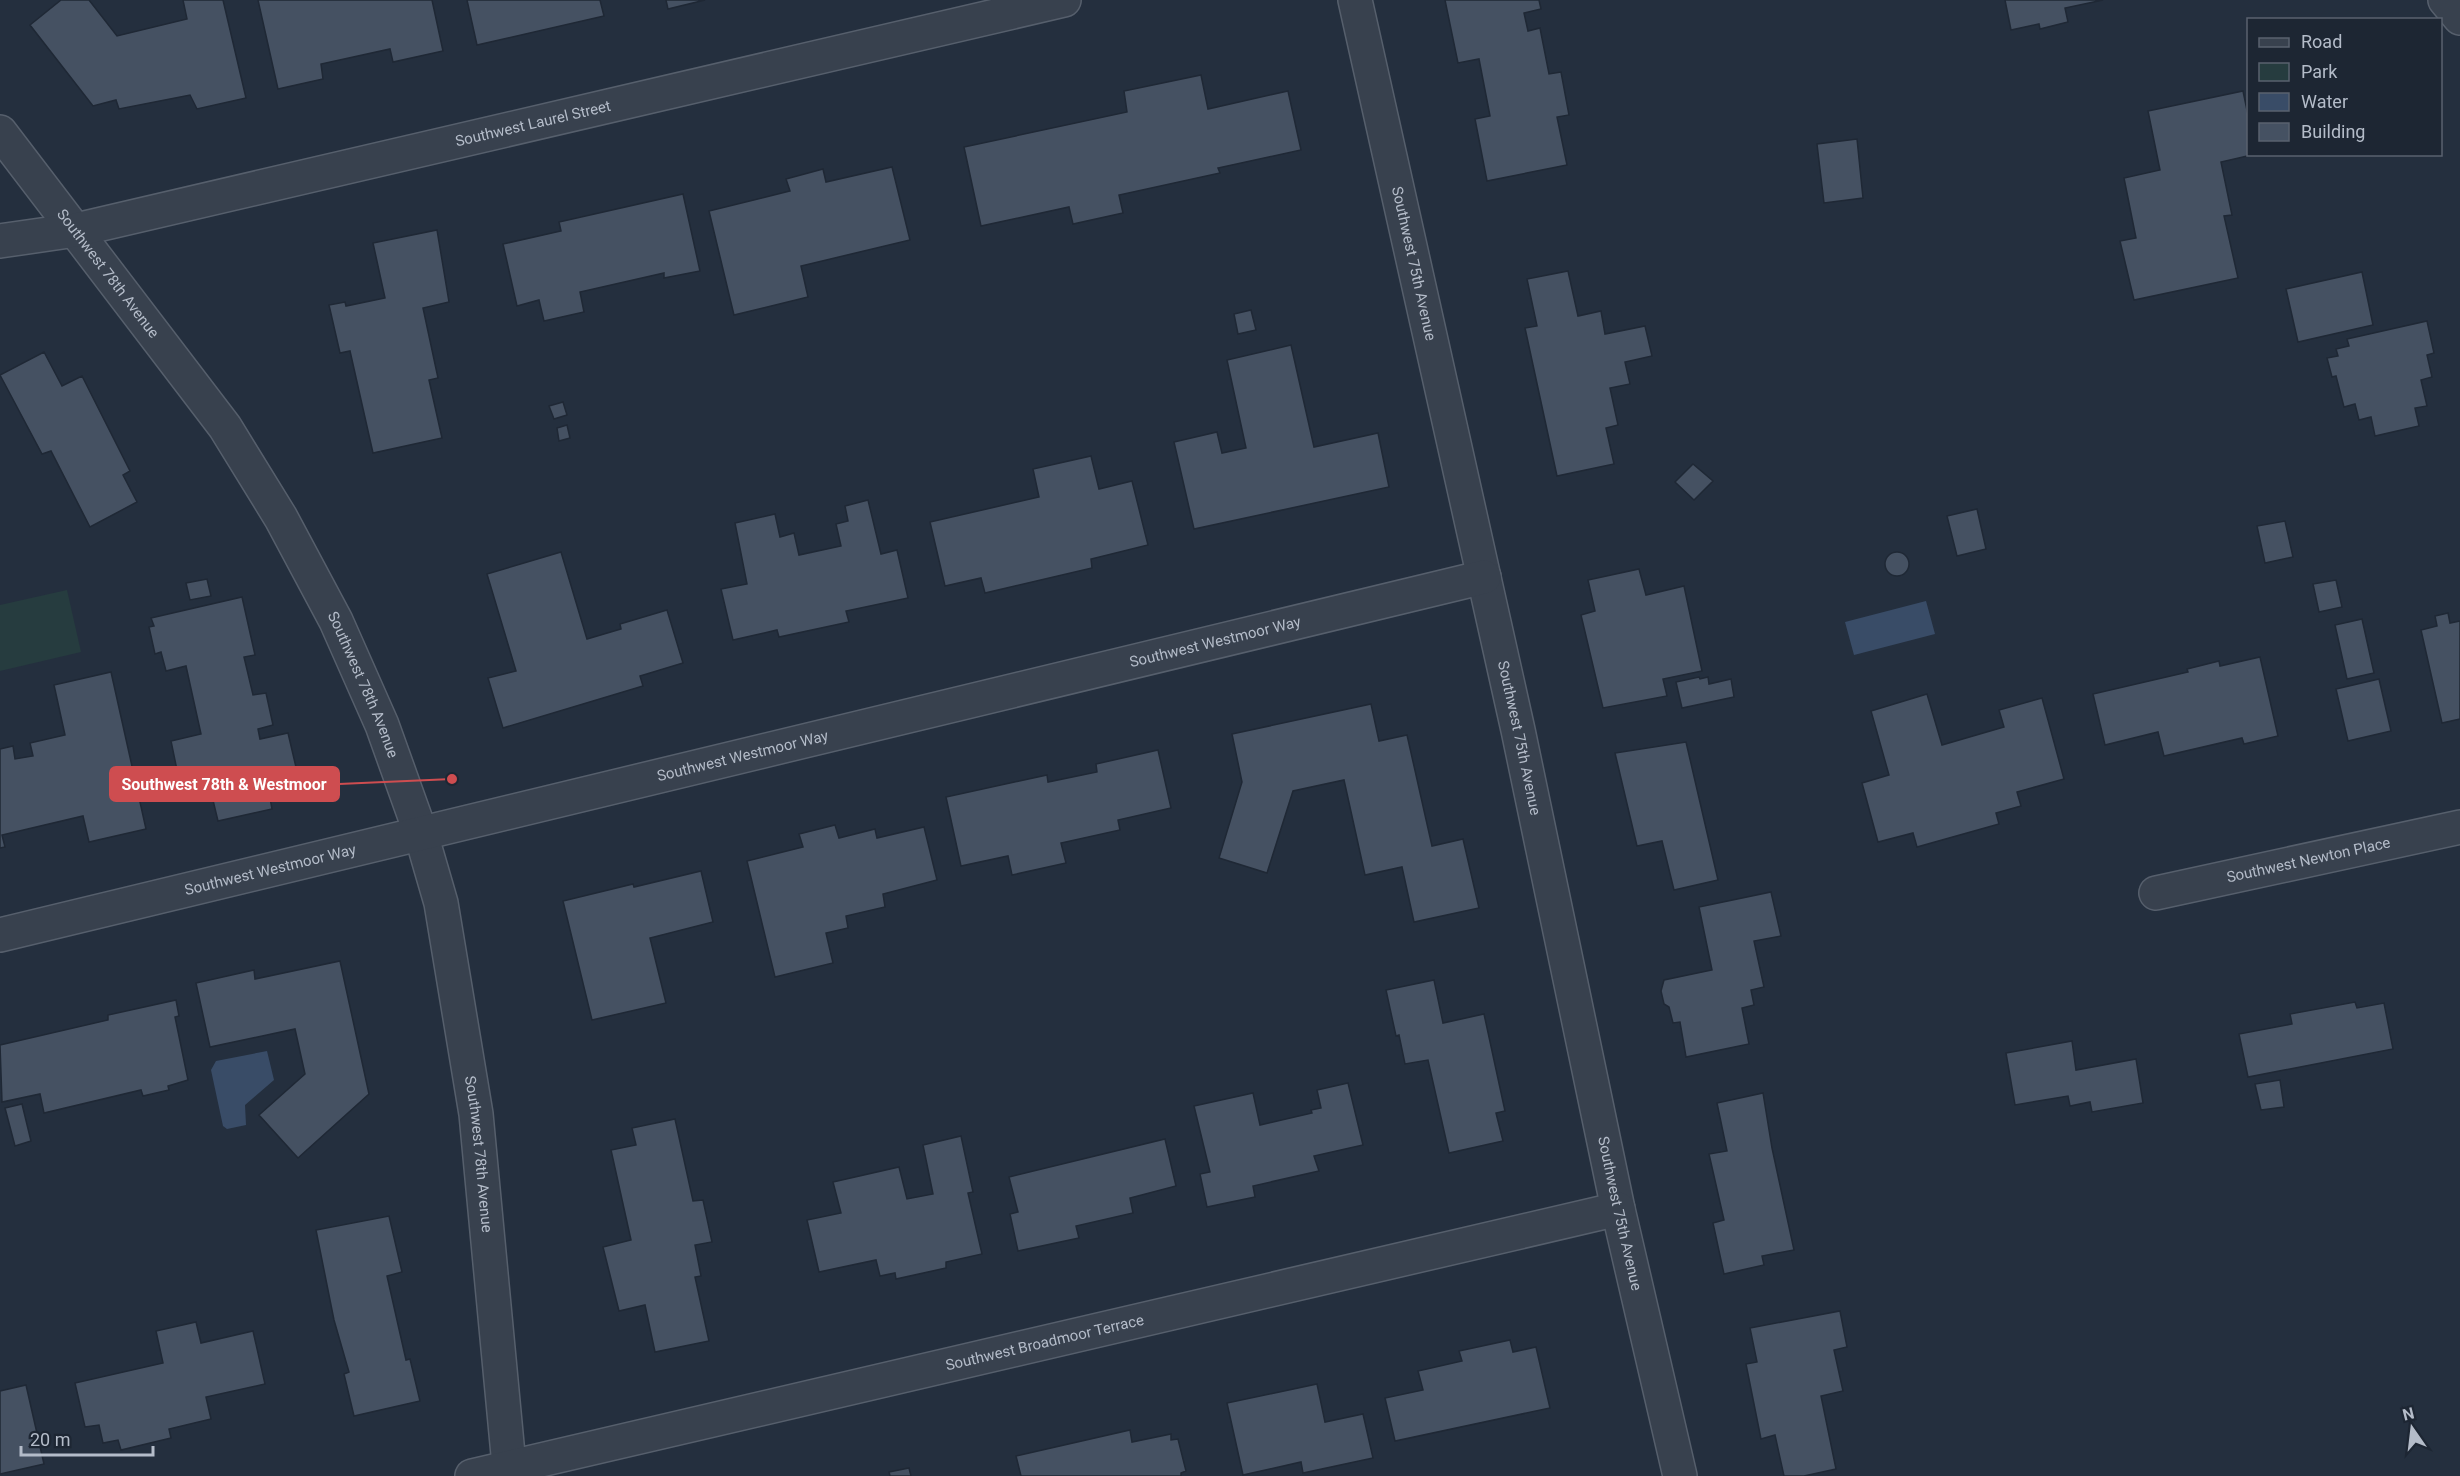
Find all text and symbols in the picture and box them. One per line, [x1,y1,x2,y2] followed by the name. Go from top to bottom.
[2247,18,2442,156] legend
[2301,31,2342,52] text: Road
[2301,61,2338,82] text: Park
[2301,91,2348,112] text: Water
[453,97,613,150] street label: Southwest Laurel Street
[2301,121,2365,142] text: Building
[1388,185,1440,342] street label: Southwest 75th Avenue
[53,205,163,342] street label: Southwest 78th Avenue
[324,608,402,760] street label: Southwest 78th Avenue
[1128,613,1303,671] street label: Southwest Westmoor Way
[1494,659,1545,817] street label: Southwest 75th Avenue
[655,726,830,785] street label: Southwest Westmoor Way
[110,767,339,801] callout: Southwest 78th & Westmoor
[121,775,327,794] text: Southwest 78th & Westmoor
[2225,833,2392,886] street label: Southwest Newton Place
[183,840,358,899] street label: Southwest Westmoor Way
[461,1074,496,1233] street label: Southwest 78th Avenue
[1594,1135,1646,1292] street label: Southwest 75th Avenue
[944,1311,1146,1374] street label: Southwest Broadmoor Terrace
[2382,1398,2442,1458] north arrow
[2401,1403,2416,1425] text: N
[21,1419,153,1457] scale bar
[30,1429,70,1450] text: 20 m

